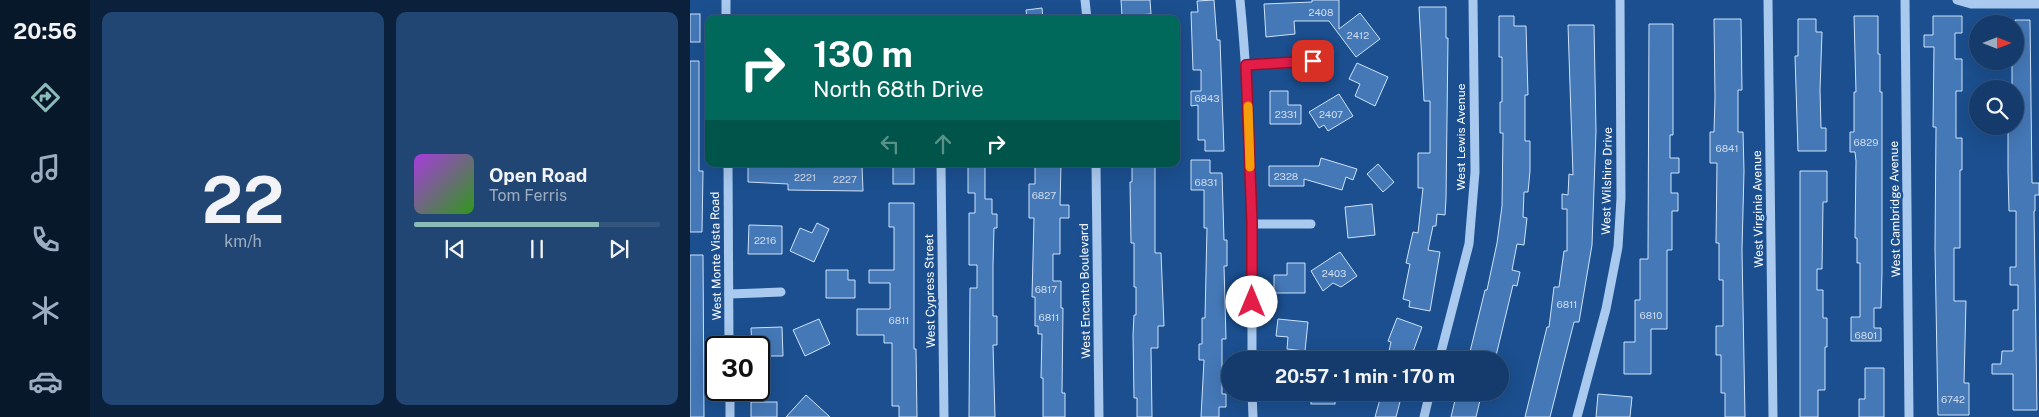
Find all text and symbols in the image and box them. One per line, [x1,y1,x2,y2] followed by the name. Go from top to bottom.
[1309,6,1333,18] house number: 2408
[1969,15,2024,70] north arrow
[1969,15,2024,135] map controls
[13,18,77,44] text: 20:56
[1347,29,1369,41] house number: 2412
[813,34,913,75] text: 130 m
[730,35,795,100] icon: right
[1292,40,1334,82] pin
[1299,47,1327,75] icon: arrive
[813,76,984,102] text: North 68th Drive
[28,80,63,115] icon: directions
[1969,80,2024,135] button: search
[1454,83,1468,191] street label: West Lewis Avenue
[1194,92,1220,104] house number: 6843
[1275,108,1297,120] house number: 2331
[1319,108,1343,120] house number: 2407
[1599,127,1615,235] street label: West Wilshire Drive
[876,130,904,158] icon: left
[929,130,957,158] icon: ahead
[982,130,1010,158] icon: right
[1854,136,1878,148] house number: 6829
[1887,140,1903,277] street label: West Cambridge Avenue
[1716,142,1738,154] house number: 6841
[1750,150,1766,268] street label: West Virginia Avenue
[28,151,63,186] icon: music
[202,161,284,238] text: 22
[489,164,587,186] text: Open Road
[1274,170,1298,182] house number: 2328
[794,171,816,183] house number: 2221
[833,173,857,185] house number: 2227
[1195,176,1217,188] house number: 6831
[489,186,567,205] text: Tom Ferris
[1032,189,1056,201] house number: 6827
[708,192,724,320] street label: West Monte Vista Road
[28,222,63,257] icon: phone
[1077,223,1093,359] street label: West Encanto Boulevard
[224,232,262,251] text: km/h
[922,233,938,348] street label: West Cypress Street
[754,234,776,246] house number: 2216
[441,235,469,263] icon: previous
[523,235,551,263] icon: pause
[605,235,633,263] icon: next
[1322,267,1346,279] house number: 2403
[1225,275,1277,327] position arrow
[1035,283,1057,295] house number: 6817
[28,293,63,328] icon: climate
[1557,298,1577,310] house number: 6811
[1640,309,1662,321] house number: 6810
[1039,311,1059,323] house number: 6811
[889,314,909,326] house number: 6811
[1855,329,1877,341] house number: 6801
[705,336,770,401] speed limit sign: 30
[28,364,63,399] icon: car
[1275,365,1455,387] text: 20:57 · 1 min · 170 m
[1941,393,1965,405] house number: 6742

